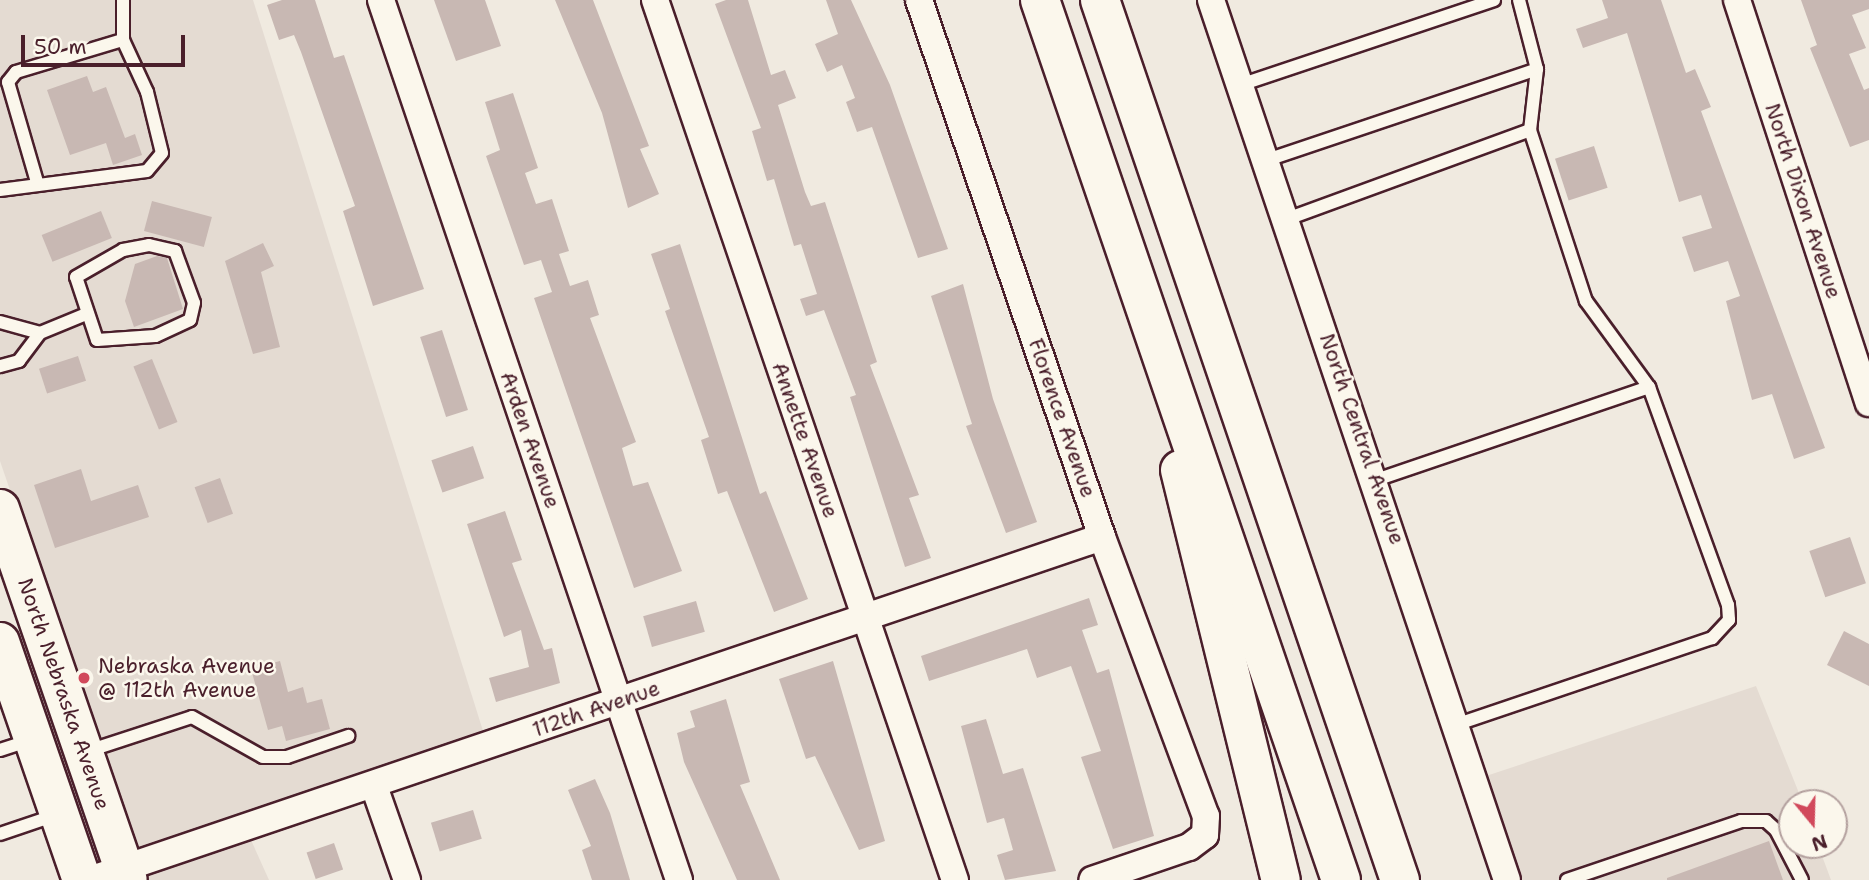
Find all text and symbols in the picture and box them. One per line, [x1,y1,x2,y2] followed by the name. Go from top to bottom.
[24,21,189,65] scale bar
[34,33,87,61] text: 50 m
[1760,100,1846,302] street label: North Dixon Avenue
[1314,330,1410,548] street label: North Central Avenue
[1023,335,1101,501] street label: Florence Avenue
[767,359,843,521] street label: Annette Avenue
[495,368,565,512] street label: Arden Avenue
[12,575,116,813] street label: North Nebraska Avenue
[98,653,275,703] place label: Nebraska Avenue @ 112th Avenue
[76,670,92,686] marker: Nebraska Avenue @ 112th Avenue
[529,675,663,743] street label: 112th Avenue
[1778,789,1848,859] north arrow
[1808,828,1831,857] text: N

